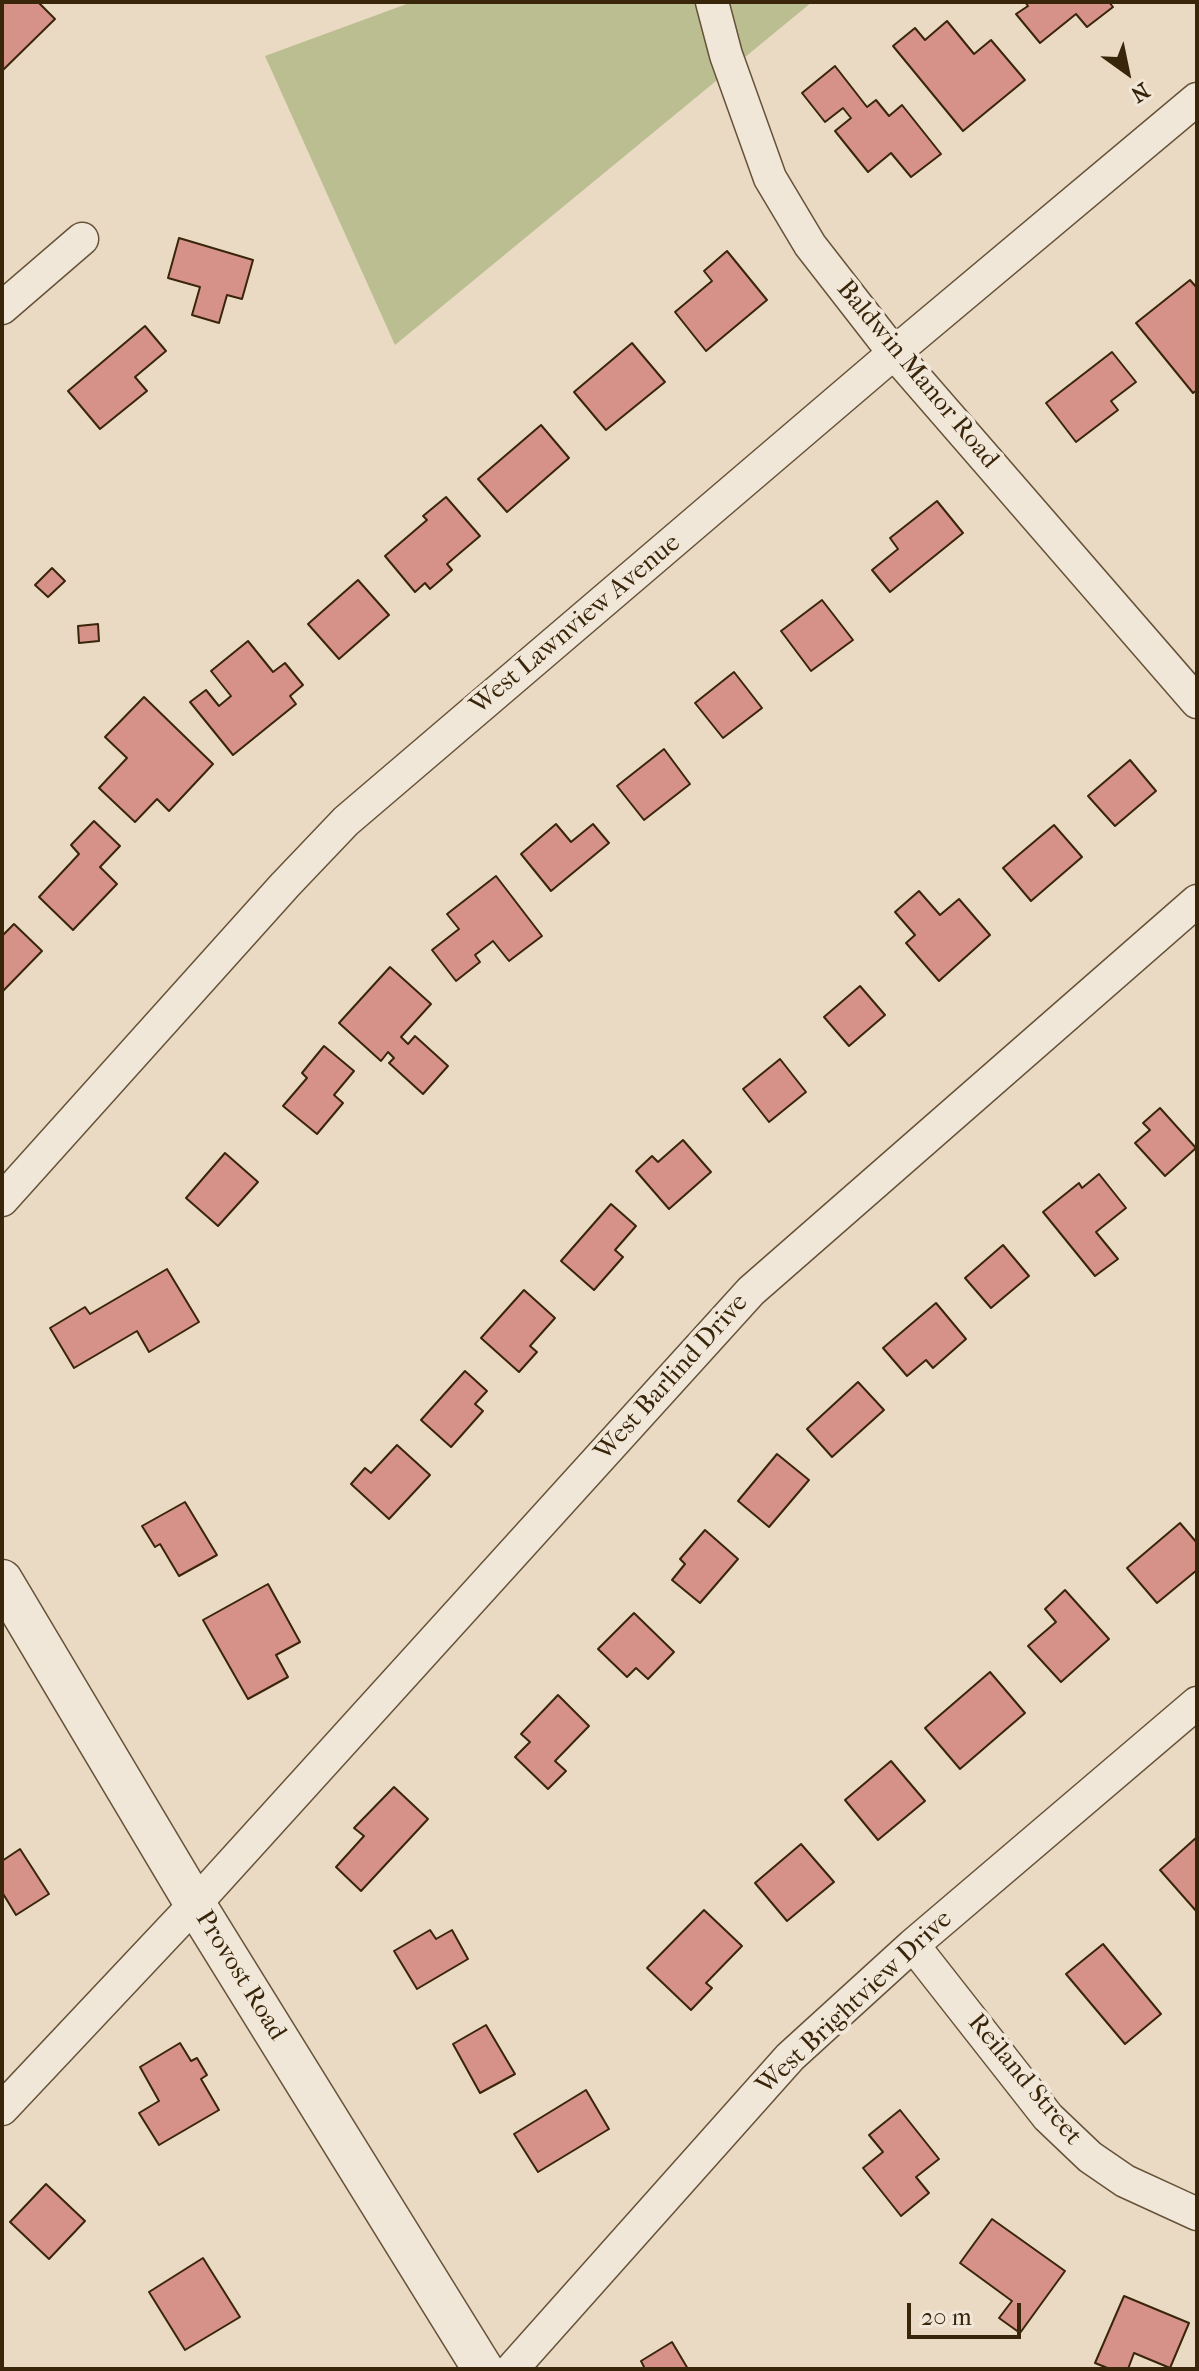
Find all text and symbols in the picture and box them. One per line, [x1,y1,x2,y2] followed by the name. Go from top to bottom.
[1087,32,1167,112] north arrow
[1126,77,1154,108] text: N
[829,275,1005,475] street label: Baldwin Manor Road
[465,528,687,722] street label: West Lawnview Avenue
[589,1288,755,1468] street label: West Barlind Drive
[751,1904,959,2102] street label: West Brightview Drive
[188,1905,292,2047] street label: Provost Road
[960,2008,1088,2152] street label: Reiland Street
[911,2287,1025,2337] scale bar
[921,2303,972,2331] text: 20 m

